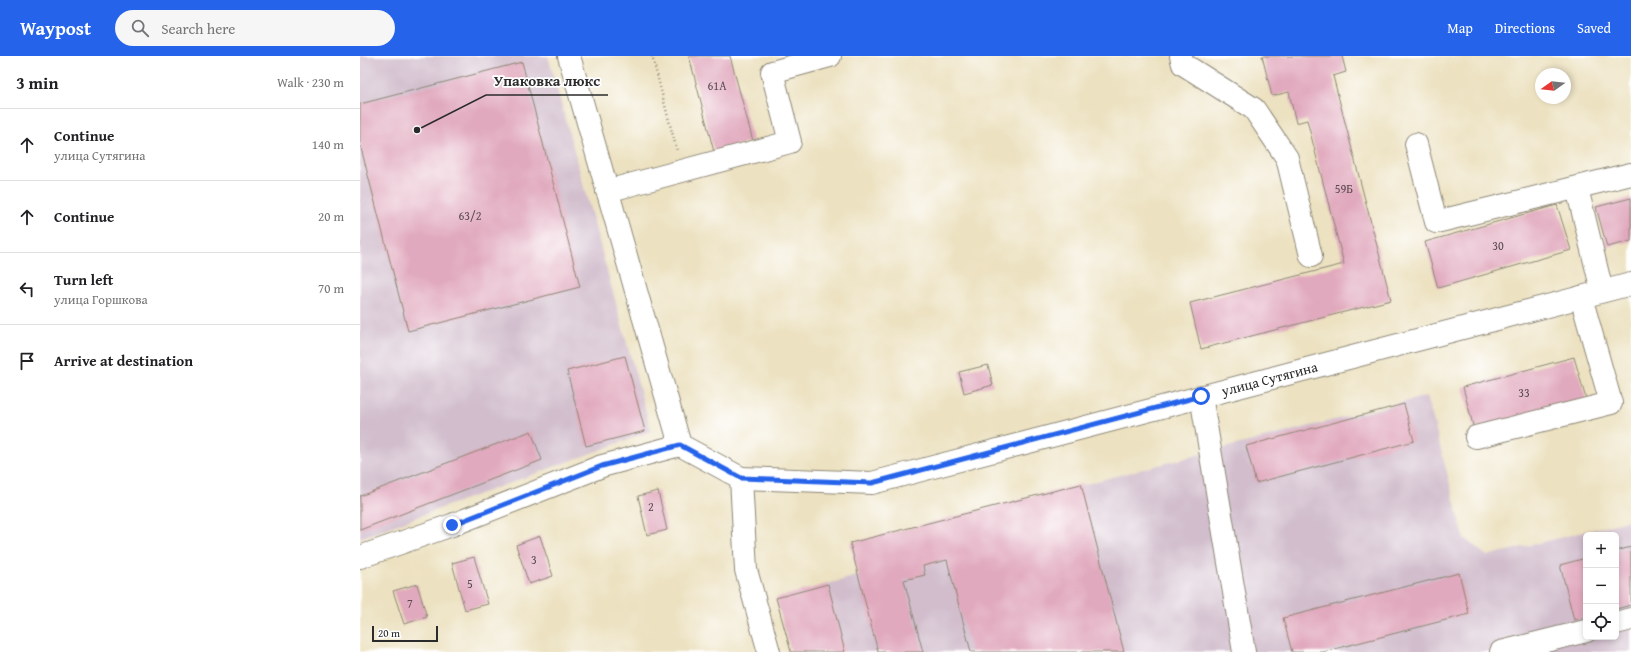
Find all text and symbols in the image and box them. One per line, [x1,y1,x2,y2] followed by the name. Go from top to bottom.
[115,10,395,46] search box
[20,14,91,42] text: Waypost
[129,17,151,39] icon: search
[161,18,235,39] text: Search here
[1447,18,1473,38] text: Map
[1495,18,1555,38] text: Directions
[1577,18,1611,38] text: Saved
[486,68,608,95] callout: Упаковка люкс
[1535,68,1571,104] north arrow
[16,70,58,95] text: 3 min
[494,70,600,91] text: Упаковка люкс
[277,73,344,92] text: Walk · 230 m
[708,77,727,94] house number: 61А
[54,125,115,146] text: Continue
[16,134,38,156] icon: ahead
[312,135,344,154] text: 140 m
[54,146,145,165] text: улица Сутягина
[1335,180,1353,197] house number: 59Б
[16,206,38,228] icon: ahead
[54,206,115,227] text: Continue
[318,207,344,226] text: 20 m
[459,207,482,224] house number: 63/2
[1492,237,1504,254] house number: 30
[54,269,113,290] text: Turn left
[16,278,38,300] icon: left
[318,279,344,298] text: 70 m
[54,290,148,309] text: улица Горшкова
[16,350,38,372] icon: arrive
[54,350,193,371] text: Arrive at destination
[1218,357,1320,401] street label: улица Сутягина
[1518,384,1530,401] house number: 33
[1192,387,1210,405] route start
[648,498,654,515] house number: 2
[443,516,461,534] route end
[1583,532,1619,640] map controls
[1583,532,1619,568] button: +
[531,551,537,568] house number: 3
[1583,568,1619,604] button: −
[467,575,473,592] house number: 5
[407,595,413,612] house number: 7
[1583,604,1619,640] button: locate
[372,624,438,643] scale bar
[378,625,400,641] text: 20 m

